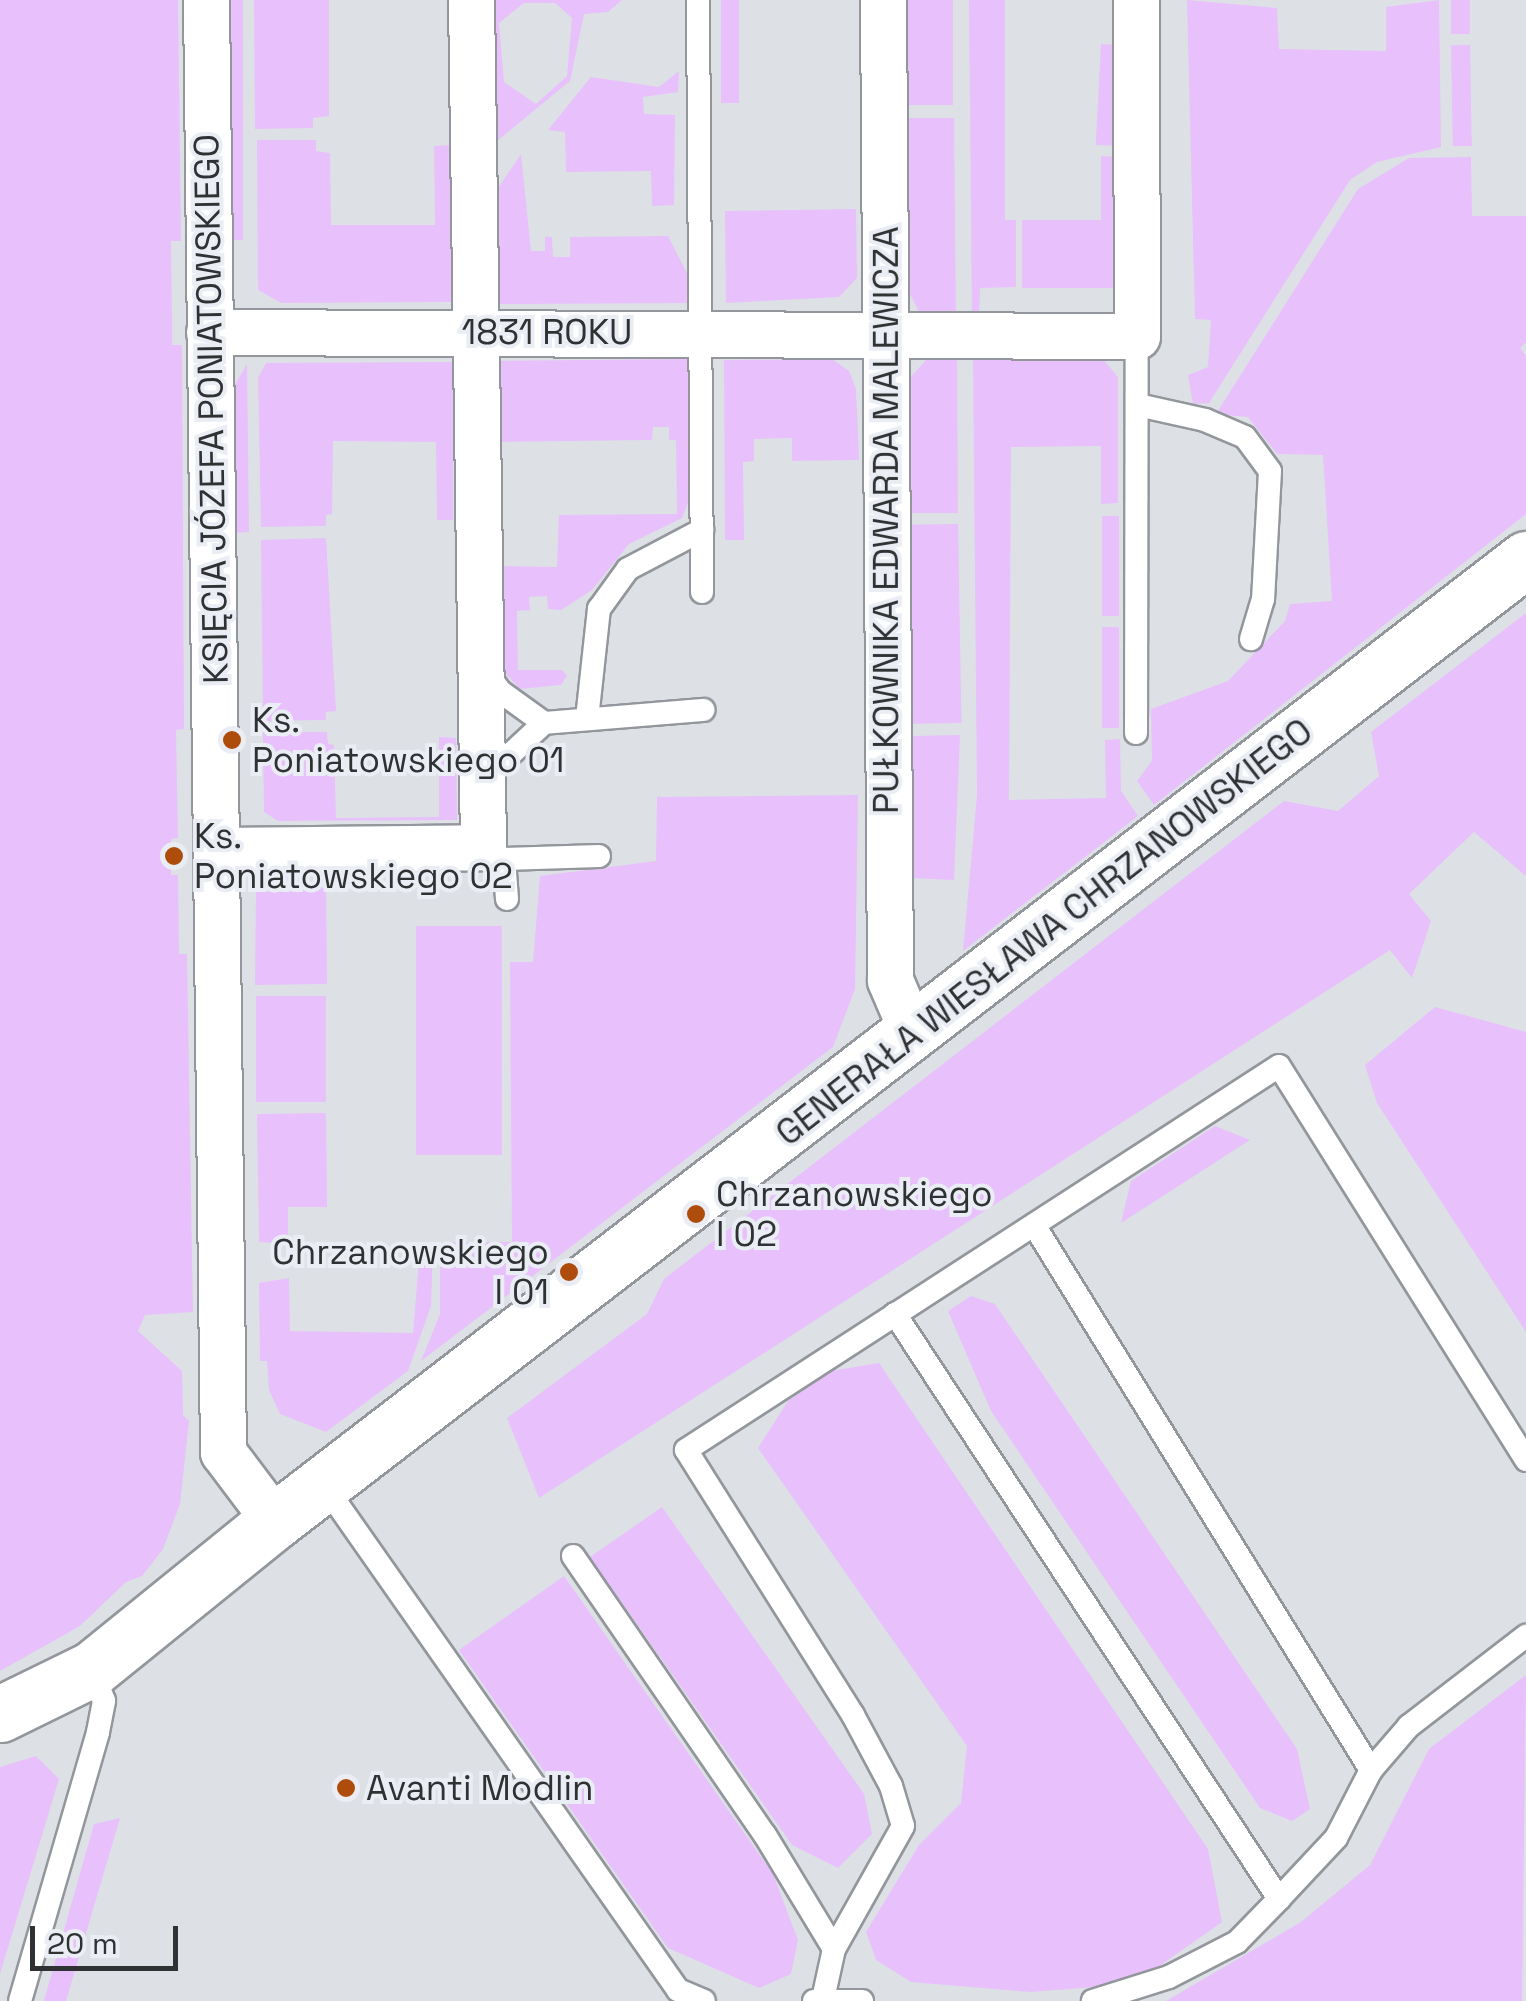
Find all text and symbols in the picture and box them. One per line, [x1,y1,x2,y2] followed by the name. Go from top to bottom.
[185,133,237,685] street label: KSIĘCIA JÓZEFA PONIATOWSKIEGO
[865,226,907,814] street label: PUŁKOWNIKA EDWARDA MALEWICZA
[462,311,632,353] street label: 1831 ROKU
[252,699,564,781] place label: Ks. Poniatowskiego 01
[767,709,1321,1155] street label: GENERAŁA WIESŁAWA CHRZANOWSKIEGO
[221,729,243,751] marker: Ks. Poniatowskiego 01
[194,815,513,897] place label: Ks. Poniatowskiego 02
[163,845,185,867] marker: Ks. Poniatowskiego 02
[716,1173,993,1255] place label: Chrzanowskiego I 02
[685,1203,707,1225] marker: Chrzanowskiego I 02
[272,1231,549,1313] place label: Chrzanowskiego I 01
[558,1261,580,1283] marker: Chrzanowskiego I 01
[366,1767,594,1809] place label: Avanti Modlin
[335,1777,357,1799] marker: Avanti Modlin
[35,1906,182,1968] scale bar
[47,1924,118,1963] text: 20 m

